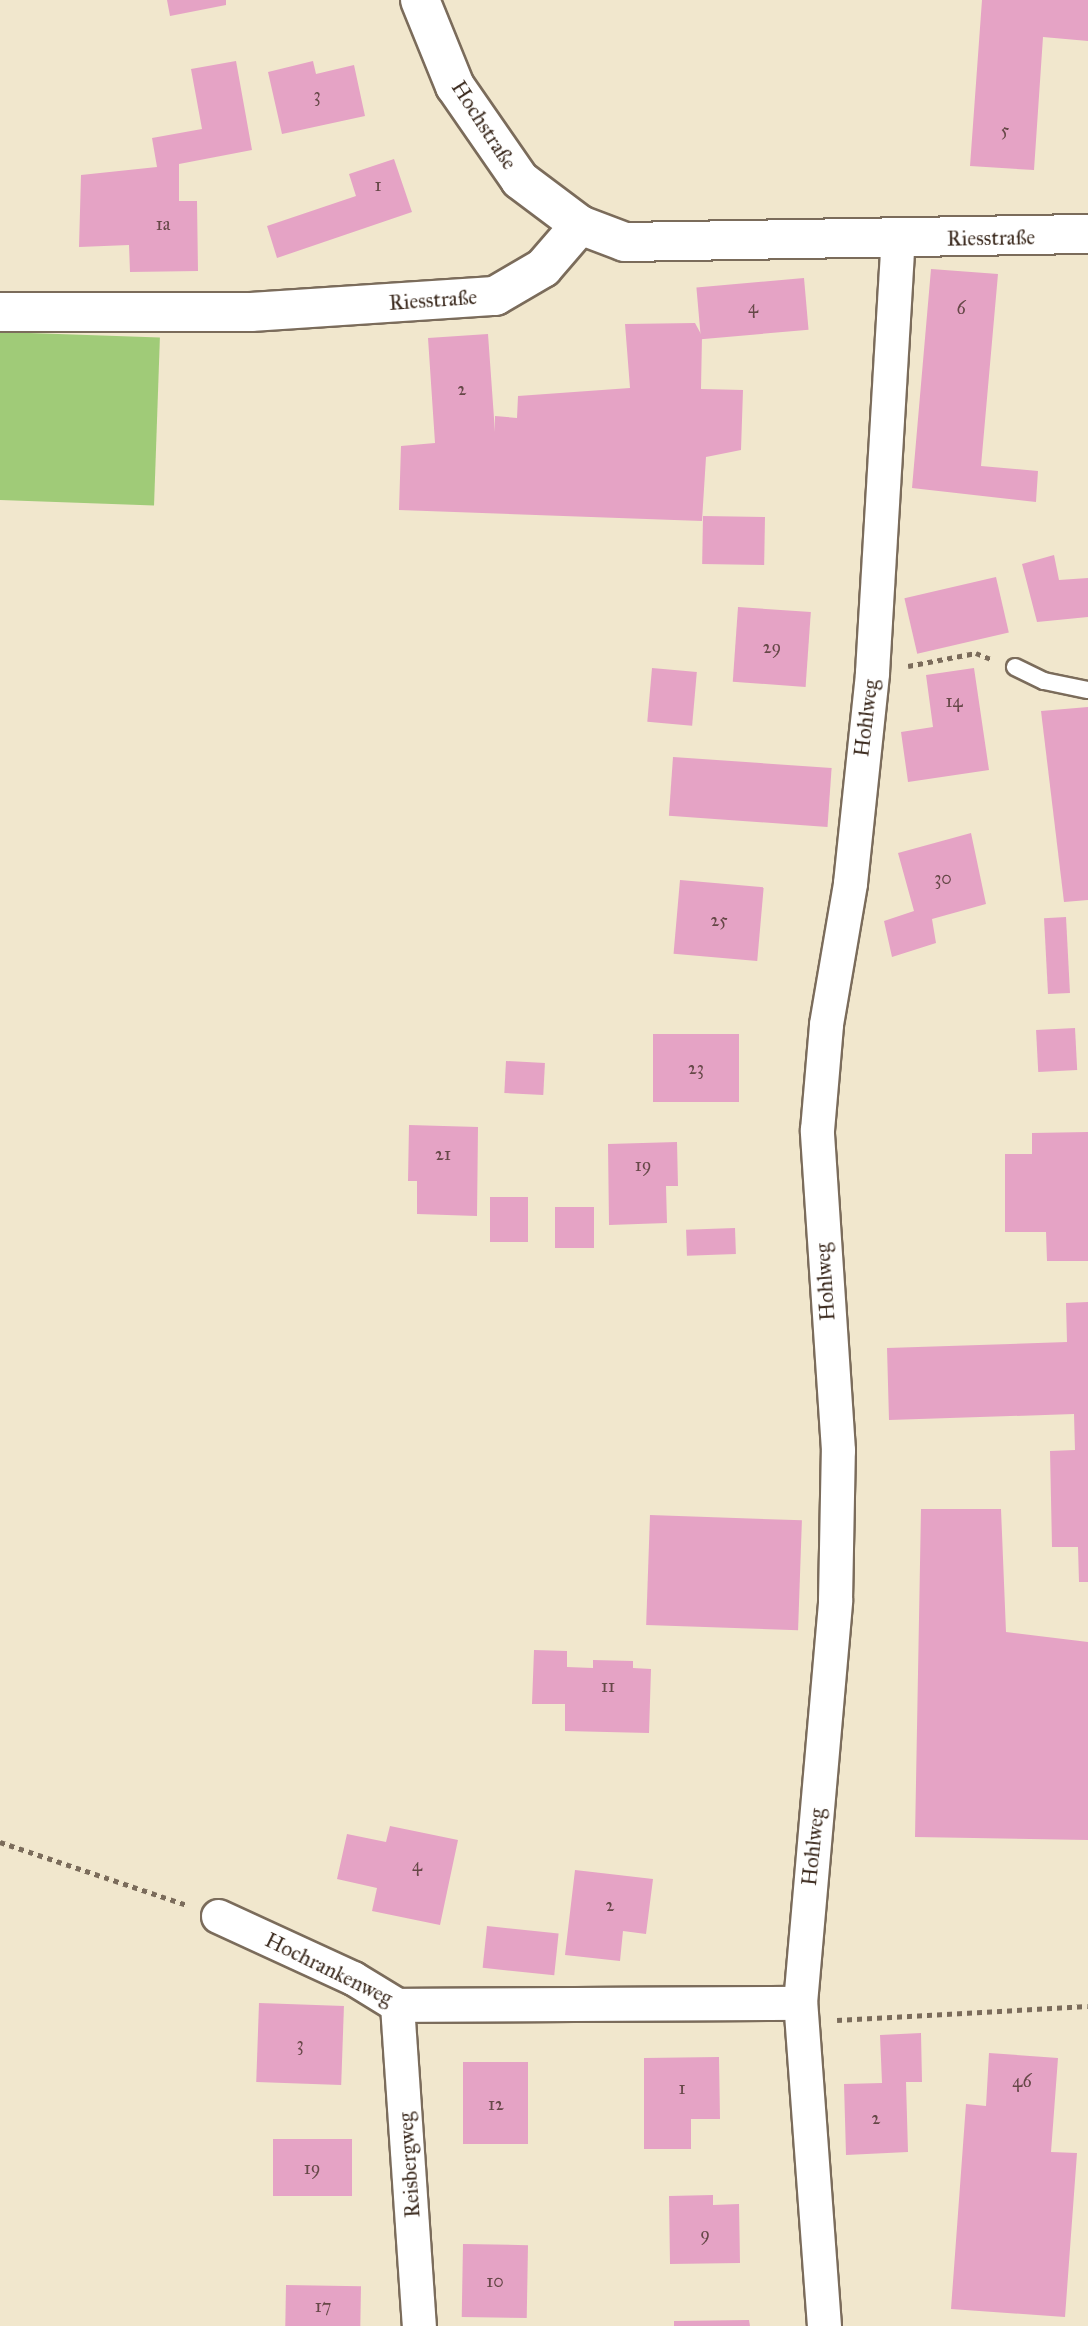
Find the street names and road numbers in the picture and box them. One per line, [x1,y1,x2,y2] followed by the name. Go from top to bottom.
[446,76,522,174] street label: Hochstraße
[947,225,1035,251] street label: Riesstraße
[388,284,478,316] street label: Riesstraße
[849,678,883,758] street label: Hohlweg
[810,1242,840,1322] street label: Hohlweg
[796,1807,830,1887] street label: Hohlweg
[261,1927,397,2011] street label: Hochrankenweg
[393,2111,425,2219] street label: Reisbergweg

